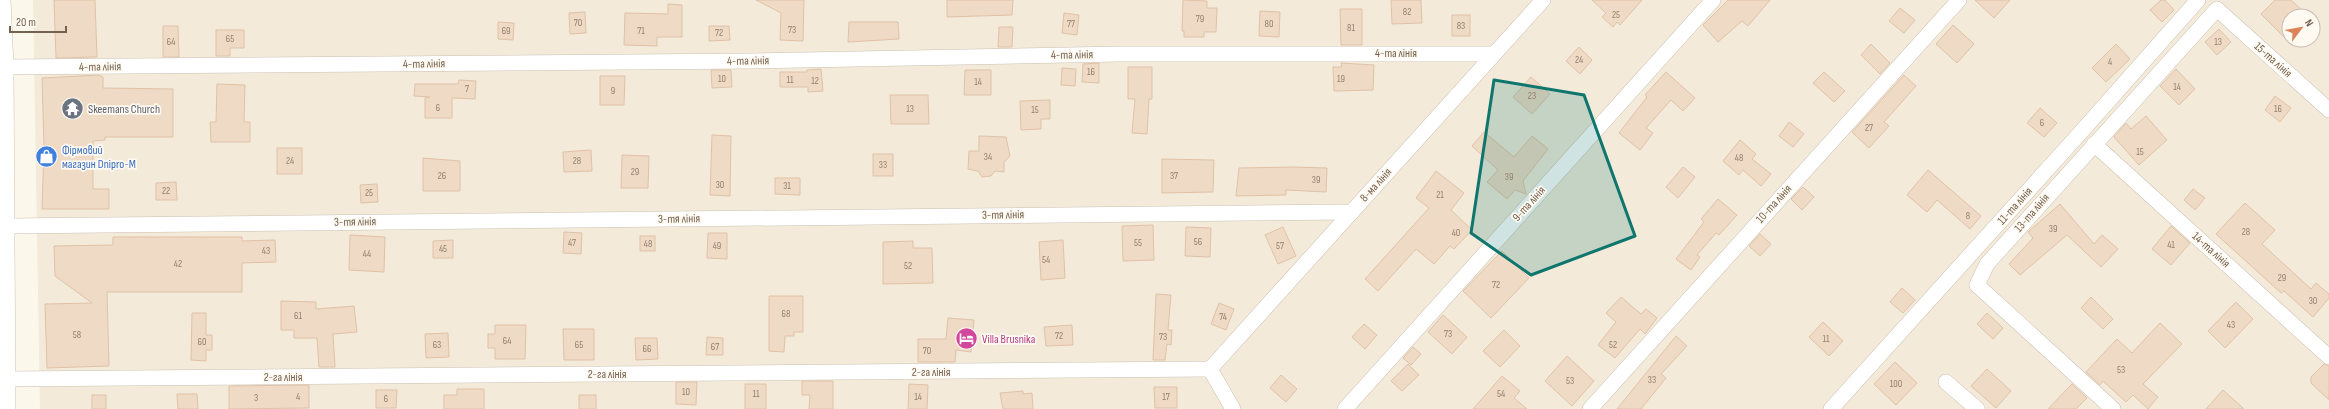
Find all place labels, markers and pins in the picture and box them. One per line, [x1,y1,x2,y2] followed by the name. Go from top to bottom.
[60,96,86,122] temple icon: Skeemans Church
[88,102,160,117] place label: Skeemans Church
[62,143,136,172] place label: Фірмовий магазин Dnipro-M
[34,144,60,170] shop icon: Фірмовий магазин Dnipro-M
[954,326,980,352] hotel icon: Villa Brusnika
[982,332,1036,347] place label: Villa Brusnika

